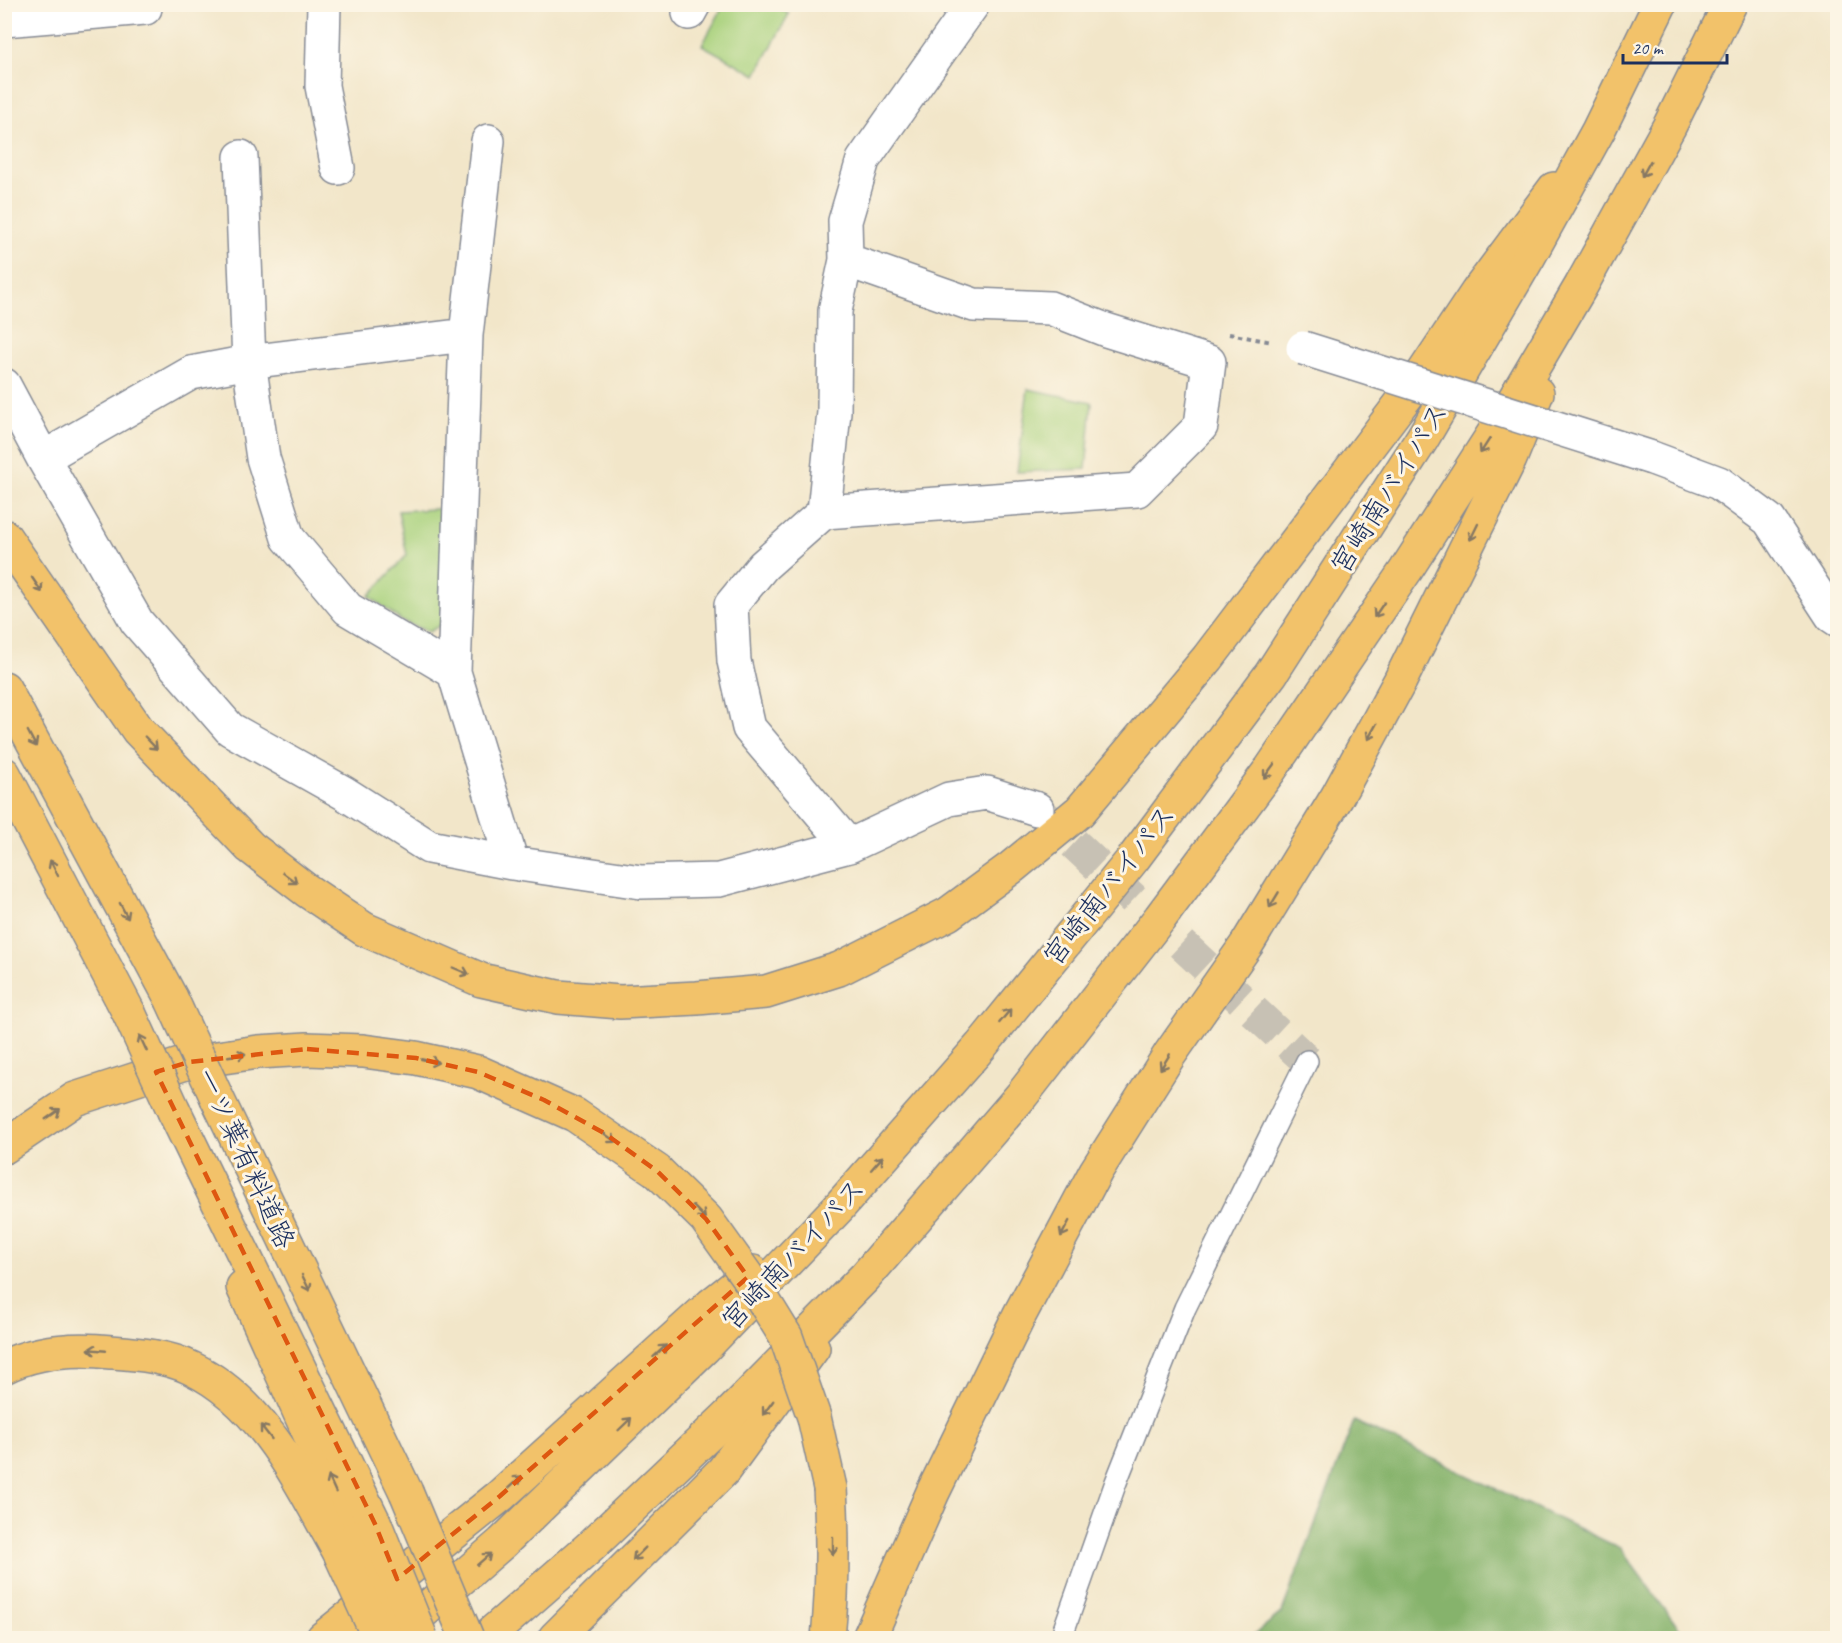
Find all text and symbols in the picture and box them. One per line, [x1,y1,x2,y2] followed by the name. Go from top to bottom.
[1623,27,1726,65] scale bar
[1632,37,1665,59] text: 20 m
[1640,160,1652,177] one-way arrow
[1322,396,1456,580] street label: 宮崎南バイパス
[1479,438,1491,454] one-way arrow
[1468,522,1479,540] one-way arrow
[31,576,43,593] one-way arrow
[1373,601,1385,617] one-way arrow
[1366,723,1378,740] one-way arrow
[27,730,38,748] one-way arrow
[143,735,157,750] one-way arrow
[1263,762,1275,778] one-way arrow
[1035,797,1183,973] street label: 宮崎南バイパス
[47,859,59,877] one-way arrow
[282,872,298,885] one-way arrow
[1267,891,1279,908] one-way arrow
[119,902,130,920] one-way arrow
[451,966,469,977] one-way arrow
[999,1008,1012,1024] one-way arrow
[136,1034,147,1052] one-way arrow
[226,1050,246,1061] one-way arrow
[1158,1053,1170,1070] one-way arrow
[420,1056,440,1067] one-way arrow
[189,1062,303,1254] street label: 一ツ葉有料道路
[44,1108,60,1120] one-way arrow
[600,1131,616,1143] one-way arrow
[871,1155,884,1171] one-way arrow
[714,1171,872,1337] street label: 宮崎南バイパス
[691,1205,706,1220] one-way arrow
[1059,1220,1071,1237] one-way arrow
[301,1274,312,1292] one-way arrow
[88,1344,108,1355] one-way arrow
[652,1344,667,1358] one-way arrow
[762,1400,775,1416] one-way arrow
[618,1417,633,1431] one-way arrow
[259,1424,272,1440] one-way arrow
[326,1475,338,1493] one-way arrow
[507,1475,522,1489] one-way arrow
[827,1535,839,1555] one-way arrow
[632,1547,647,1561] one-way arrow
[477,1552,492,1566] one-way arrow

